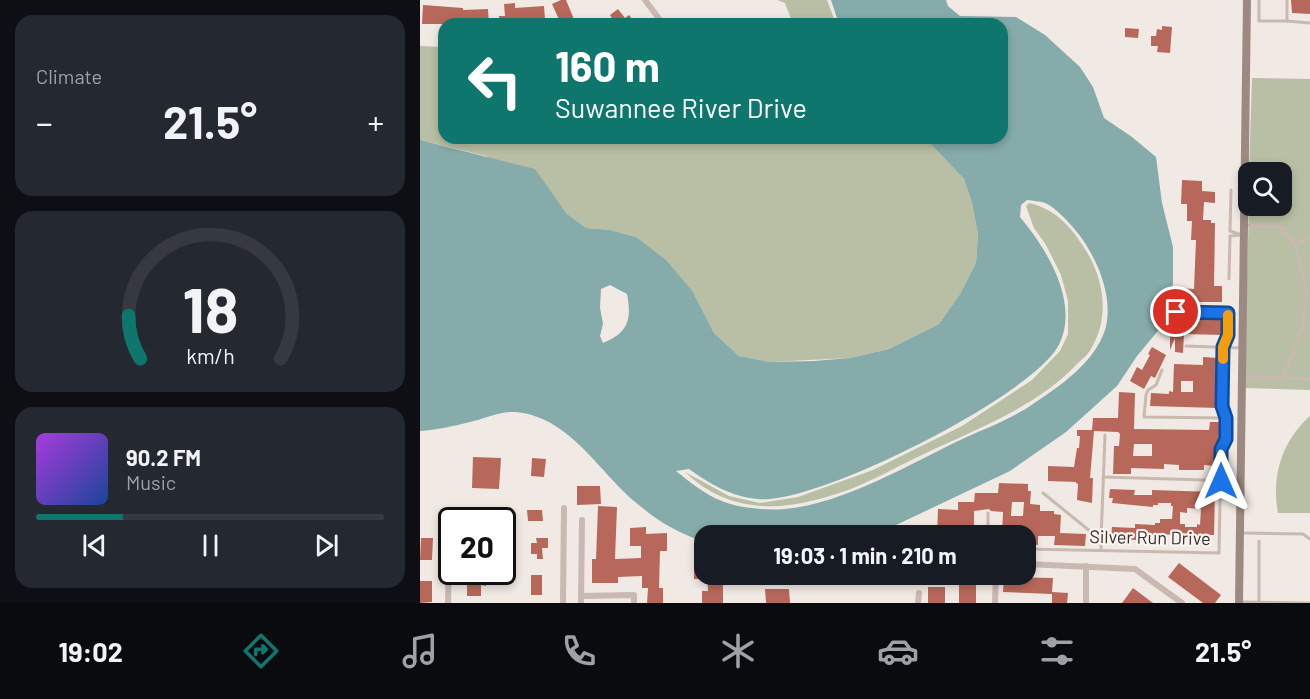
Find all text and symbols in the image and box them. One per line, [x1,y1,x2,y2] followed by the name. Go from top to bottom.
[555,40,660,90] text: 160 m
[456,42,534,120] icon: left
[36,64,102,88] text: Climate
[555,91,807,123] text: Suwannee River Drive
[163,94,257,148] text: 21.5°
[36,102,53,142] text: −
[368,102,384,142] text: +
[1238,162,1292,216] map controls
[1238,162,1292,216] button: search
[182,271,238,345] text: 18
[1150,286,1201,337] pin
[1159,295,1192,328] icon: arrive
[186,343,234,368] text: km/h
[126,444,201,470] text: 90.2 FM
[1189,449,1253,513] position arrow
[126,470,176,494] text: Music
[438,507,516,585] speed limit sign: 20
[1089,525,1211,549] street label: Silver Run Drive
[78,529,111,562] icon: previous
[194,529,227,562] icon: pause
[310,529,343,562] icon: next
[773,542,957,568] text: 19:03 · 1 min · 210 m
[240,630,282,672] icon: directions
[399,630,441,672] icon: music
[558,630,600,672] icon: phone
[717,630,759,672] icon: climate
[877,630,919,672] icon: car
[1036,630,1078,672] icon: filters
[59,635,123,667] text: 19:02
[1195,635,1251,667] text: 21.5°

